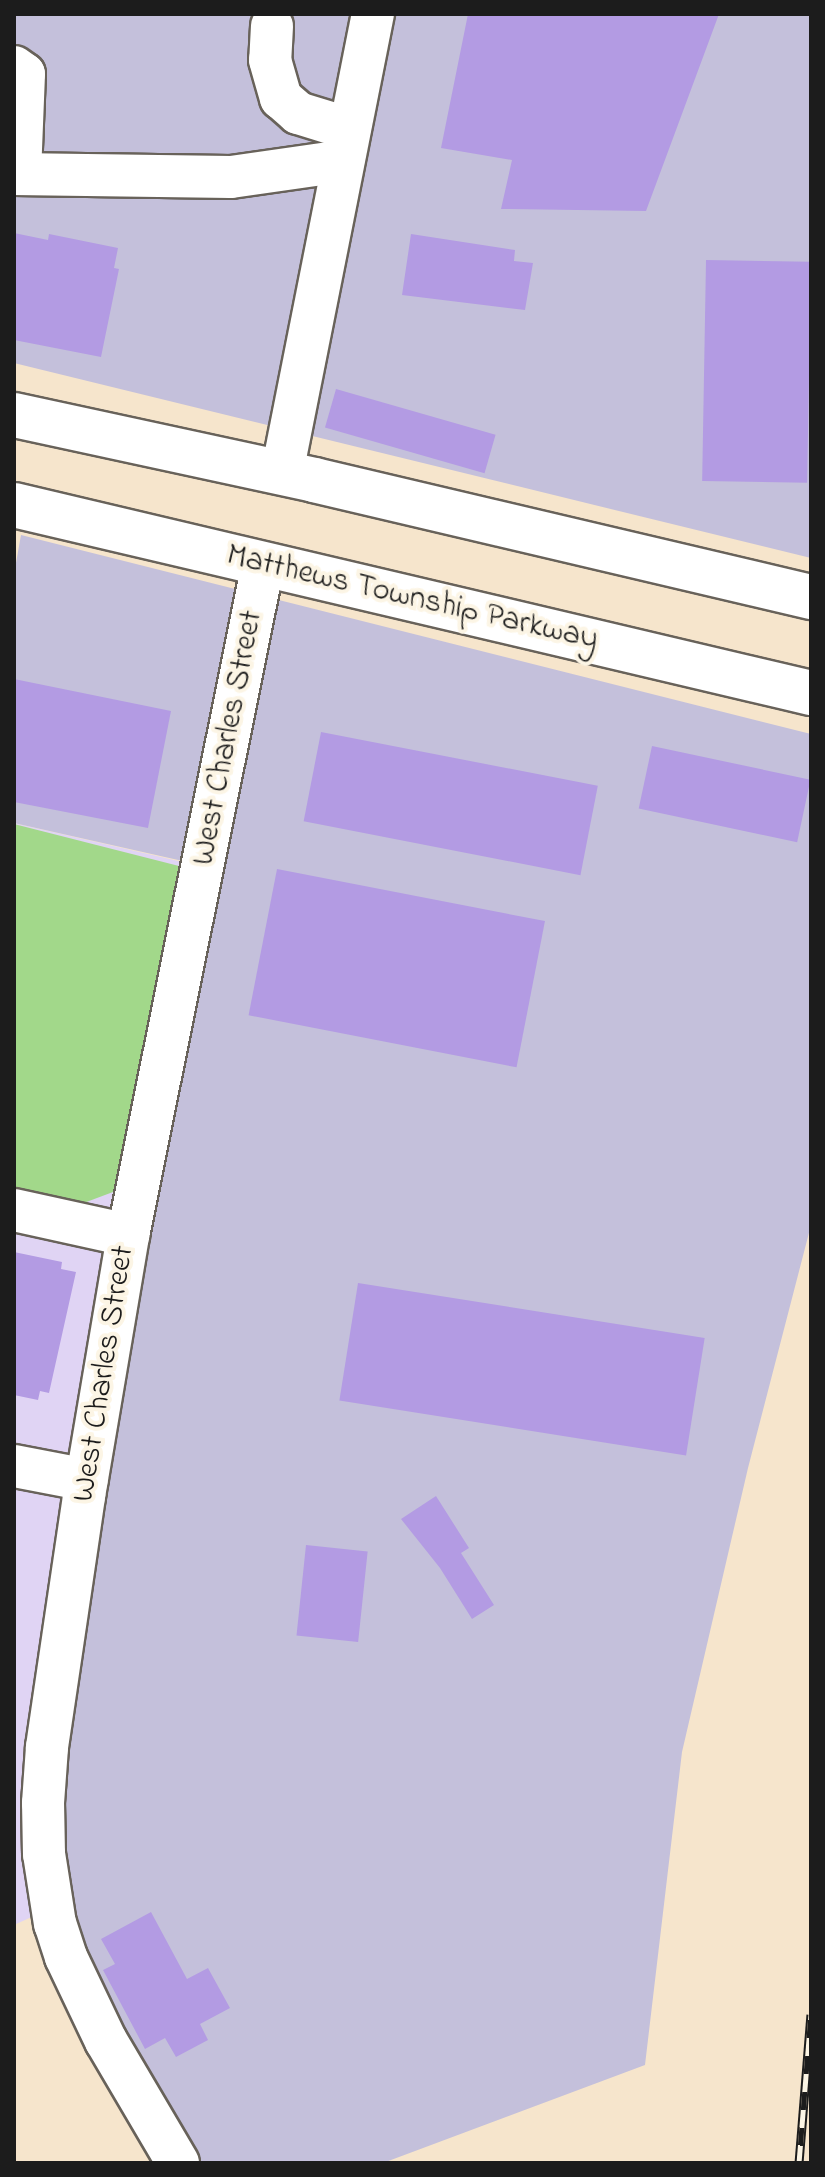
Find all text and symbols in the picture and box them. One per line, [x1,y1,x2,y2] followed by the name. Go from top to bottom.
[223,538,601,660] street label: Matthews Township Parkway
[185,607,273,869] street label: West Charles Street
[66,1243,144,1505] street label: West Charles Street

